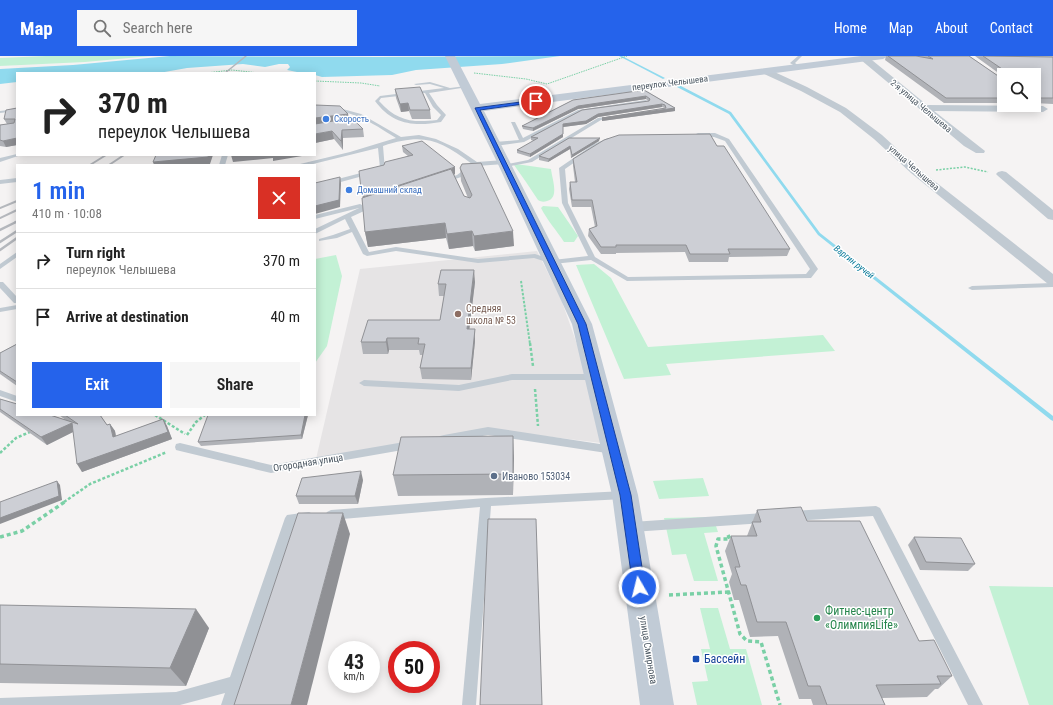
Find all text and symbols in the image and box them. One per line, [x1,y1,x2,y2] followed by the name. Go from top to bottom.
[77,10,357,46] search box
[20,17,53,40] text: Map
[91,17,113,39] icon: search
[123,19,193,37] text: Search here
[834,20,867,36] text: Home
[889,20,913,36] text: Map
[935,20,968,36] text: About
[990,20,1033,36] text: Contact
[997,68,1041,112] map controls
[997,68,1041,112] button: search
[632,73,708,93] street label: переулок Челышева
[888,78,954,134] street label: 2-я улица Челышева
[519,84,553,118] pin
[98,87,168,120] text: 370 m
[32,88,84,140] icon: right
[525,90,547,112] icon: arrive
[321,114,331,124] marker: Скорость
[334,114,369,124] place label: Скорость
[98,121,250,142] text: переулок Челышева
[887,143,941,193] street label: улица Челышева
[32,177,85,205] text: 1 min
[258,177,300,219] button: close
[344,185,354,195] marker: Домашний склад
[357,185,422,195] place label: Домашний склад
[32,206,102,221] text: 410 m · 10:08
[832,243,876,281] water label: Варгин ручей
[66,244,125,262] text: Turn right
[32,250,54,272] icon: right
[263,252,300,270] text: 370 m
[66,262,176,277] text: переулок Челышева
[466,303,516,326] place label: Средняя школа № 53
[32,306,54,328] icon: arrive
[66,308,189,326] text: Arrive at destination
[270,308,300,326] text: 40 m
[453,309,463,319] marker: Средняя школа № 53
[32,362,162,408] button: Exit
[170,362,300,408] button: Share
[272,451,344,473] street label: Огородная улица
[489,471,499,481] marker: Иваново 153034
[502,471,570,482] place label: Иваново 153034
[618,566,660,608] position arrow
[825,604,898,632] place label: Фитнес-центр «ОлимпияLife»
[812,613,822,623] marker: Фитнес-центр «ОлимпияLife»
[638,615,659,685] street label: улица Смирнова
[388,641,440,693] speed limit sign: 50
[344,650,364,674] text: 43
[704,652,745,666] place label: Бассейн
[691,654,701,664] marker: Бассейн
[344,671,364,682] text: km/h

